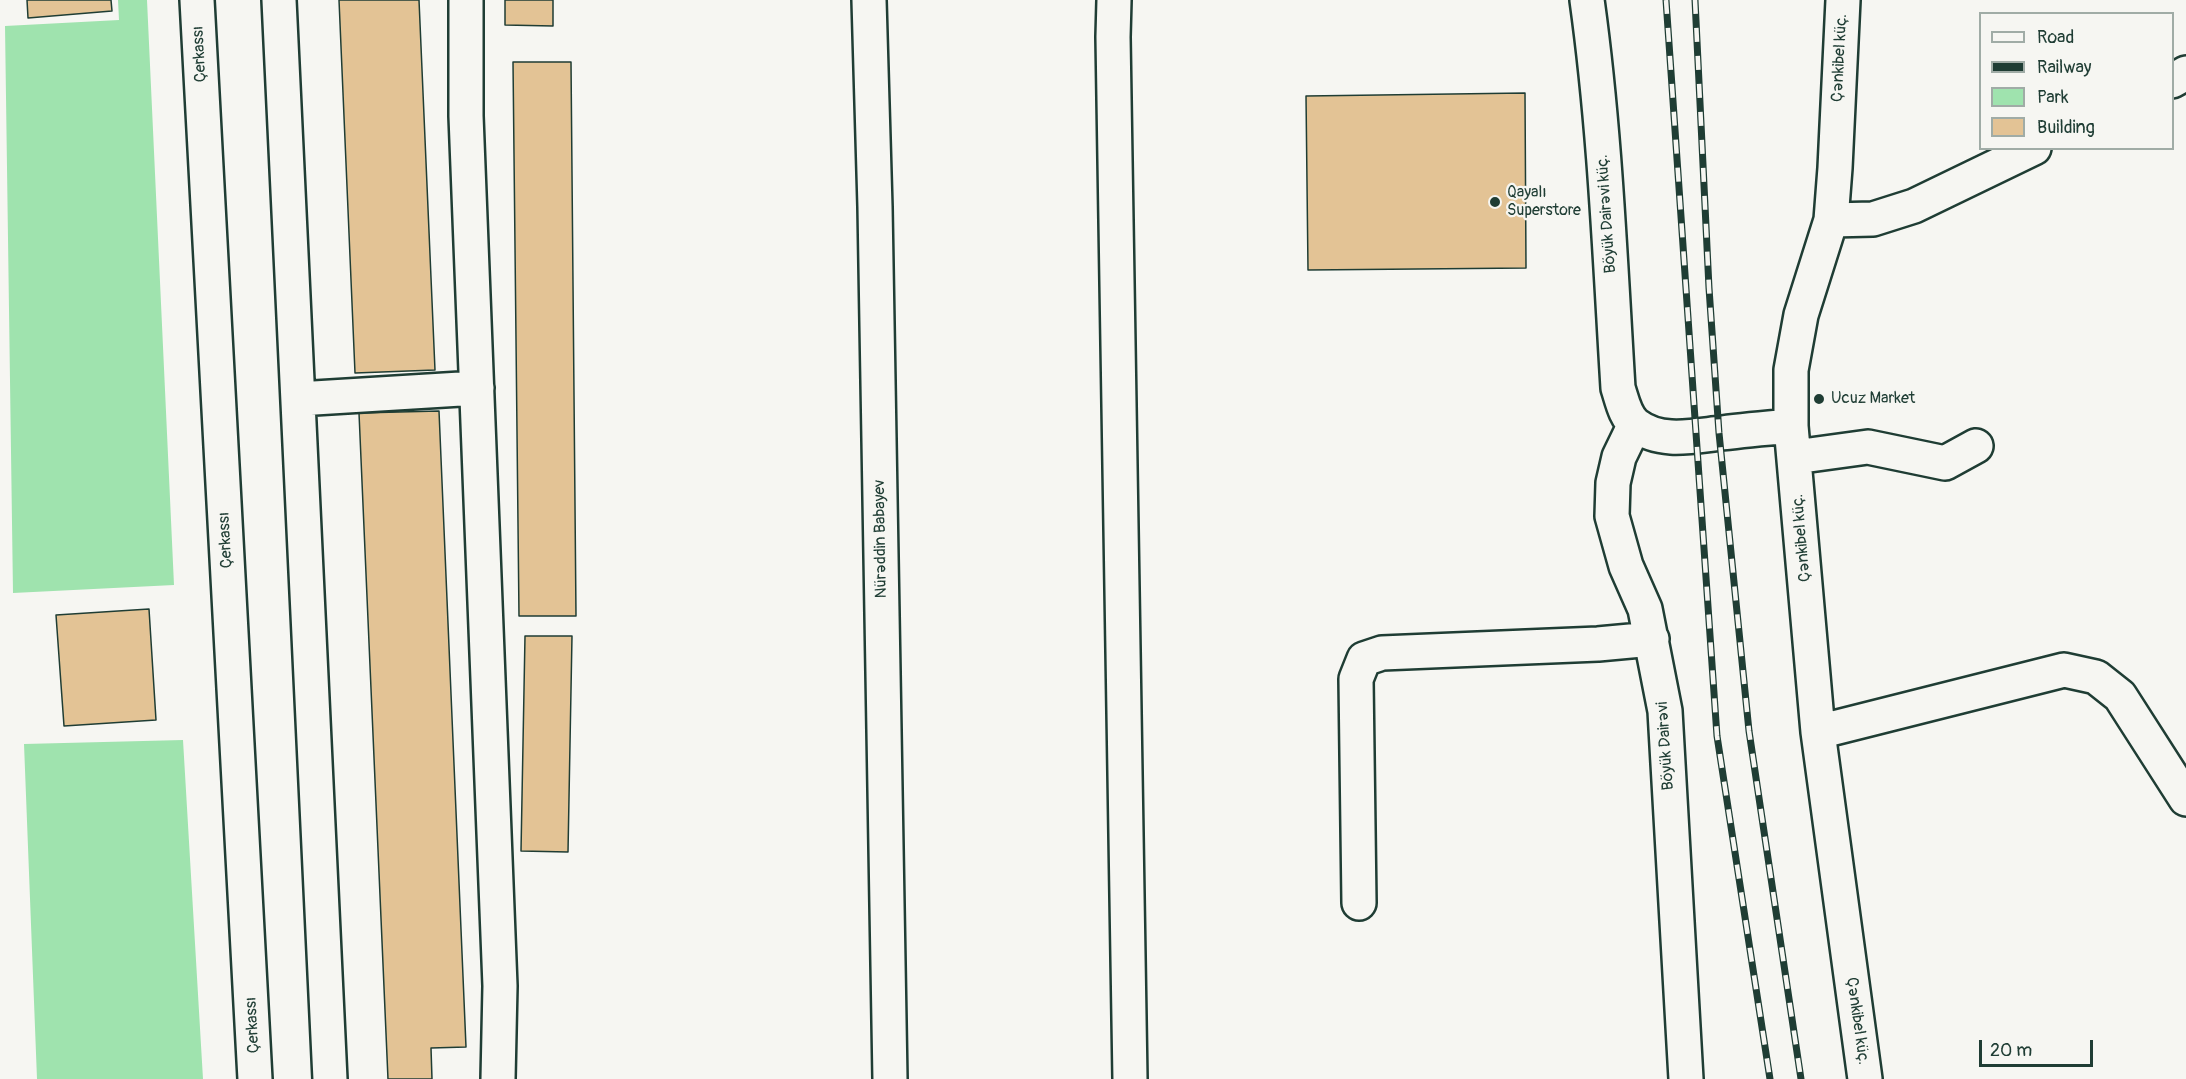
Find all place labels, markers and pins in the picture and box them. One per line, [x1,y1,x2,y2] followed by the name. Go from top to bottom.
[1507,183,1581,221] place label: Qayalı Superstore
[1488,195,1502,209] marker: Qayalı Superstore
[1831,389,1915,409] place label: Ucuz Market
[1812,392,1826,406] marker: Ucuz Market

